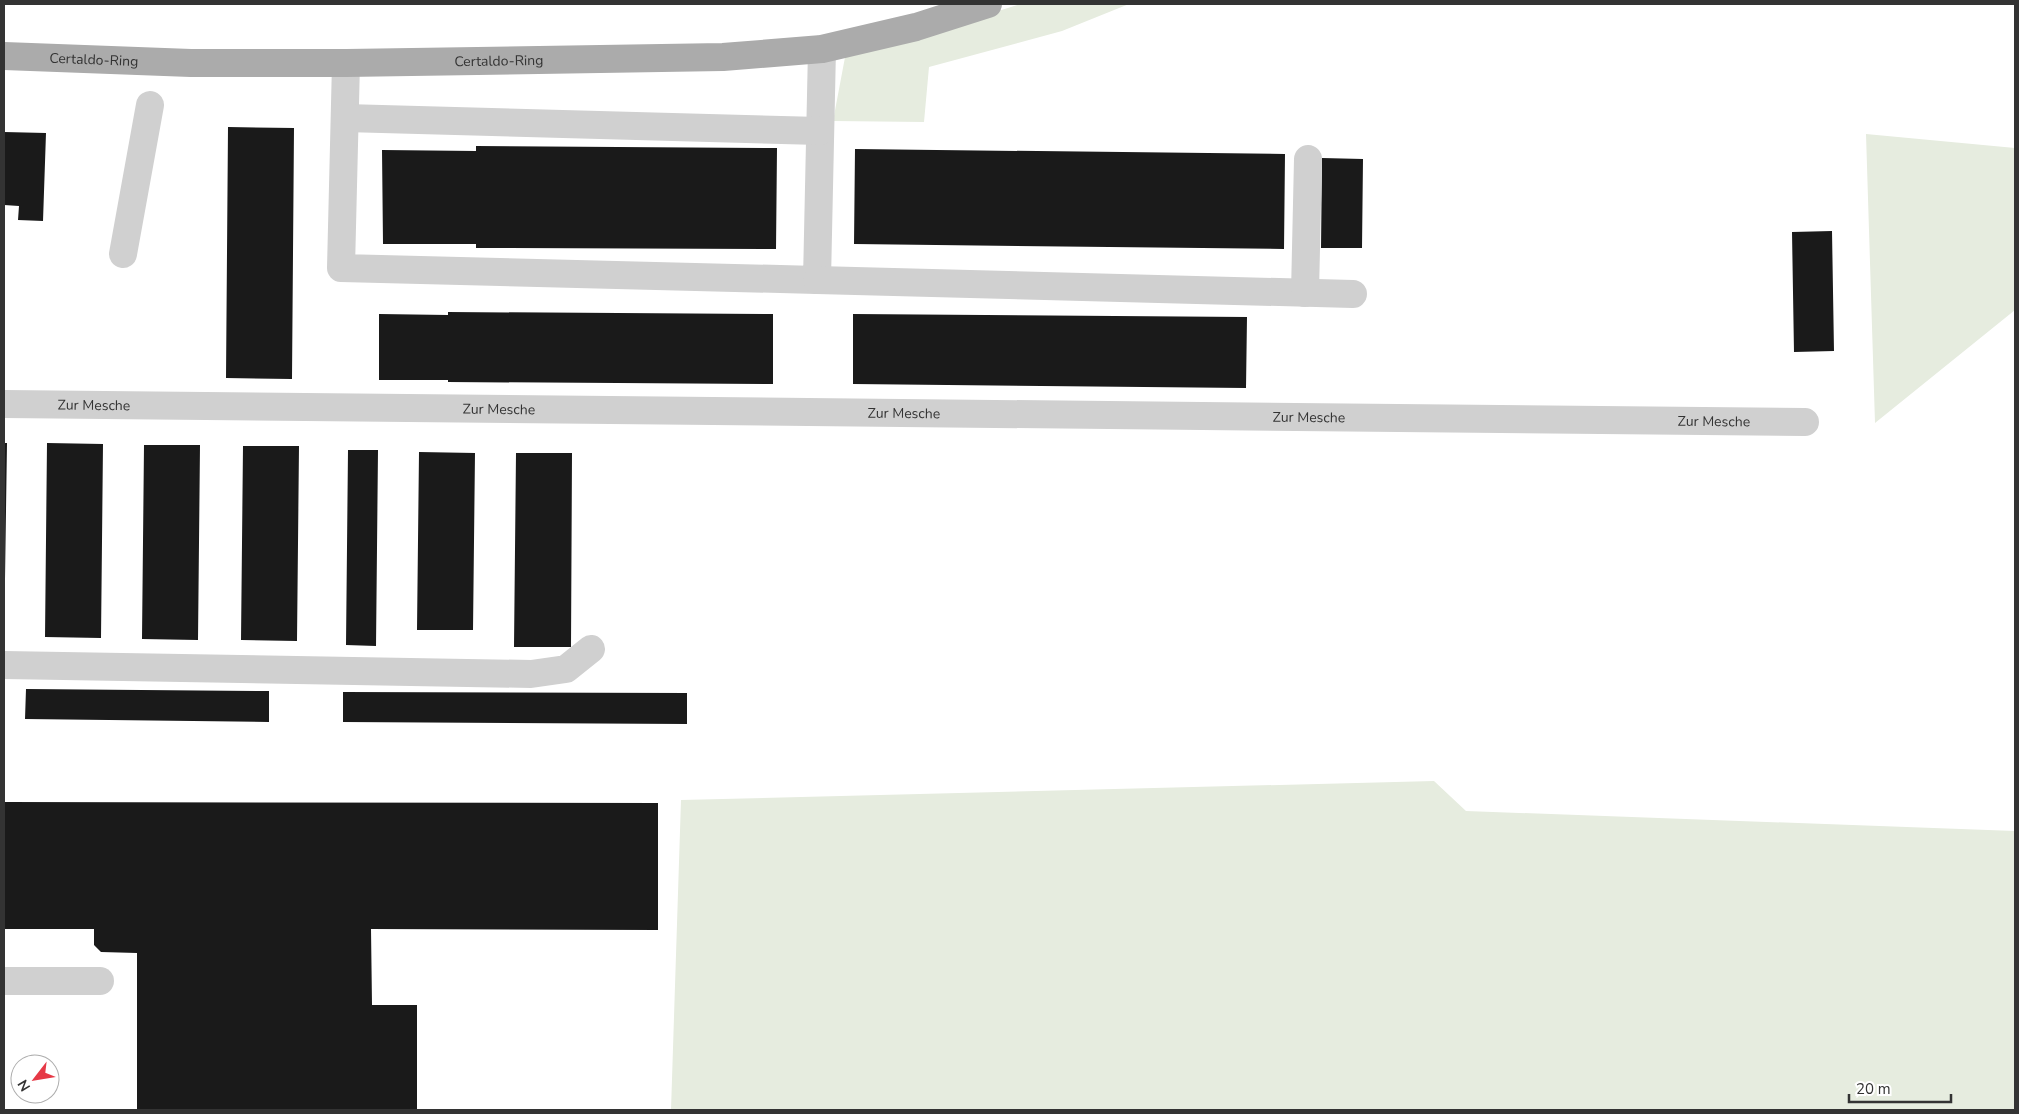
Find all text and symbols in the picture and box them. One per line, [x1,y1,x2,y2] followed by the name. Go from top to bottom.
[49,48,139,71] street label: Certaldo-Ring
[454,50,544,71] street label: Certaldo-Ring
[58,395,130,415] street label: Zur Mesche
[463,399,535,419] street label: Zur Mesche
[868,403,940,423] street label: Zur Mesche
[1273,407,1345,427] street label: Zur Mesche
[1677,411,1750,431] street label: Zur Mesche
[10,1054,60,1104] north arrow
[1849,1072,1952,1104] scale bar
[13,1076,35,1095] text: N
[1856,1079,1891,1099] text: 20 m

